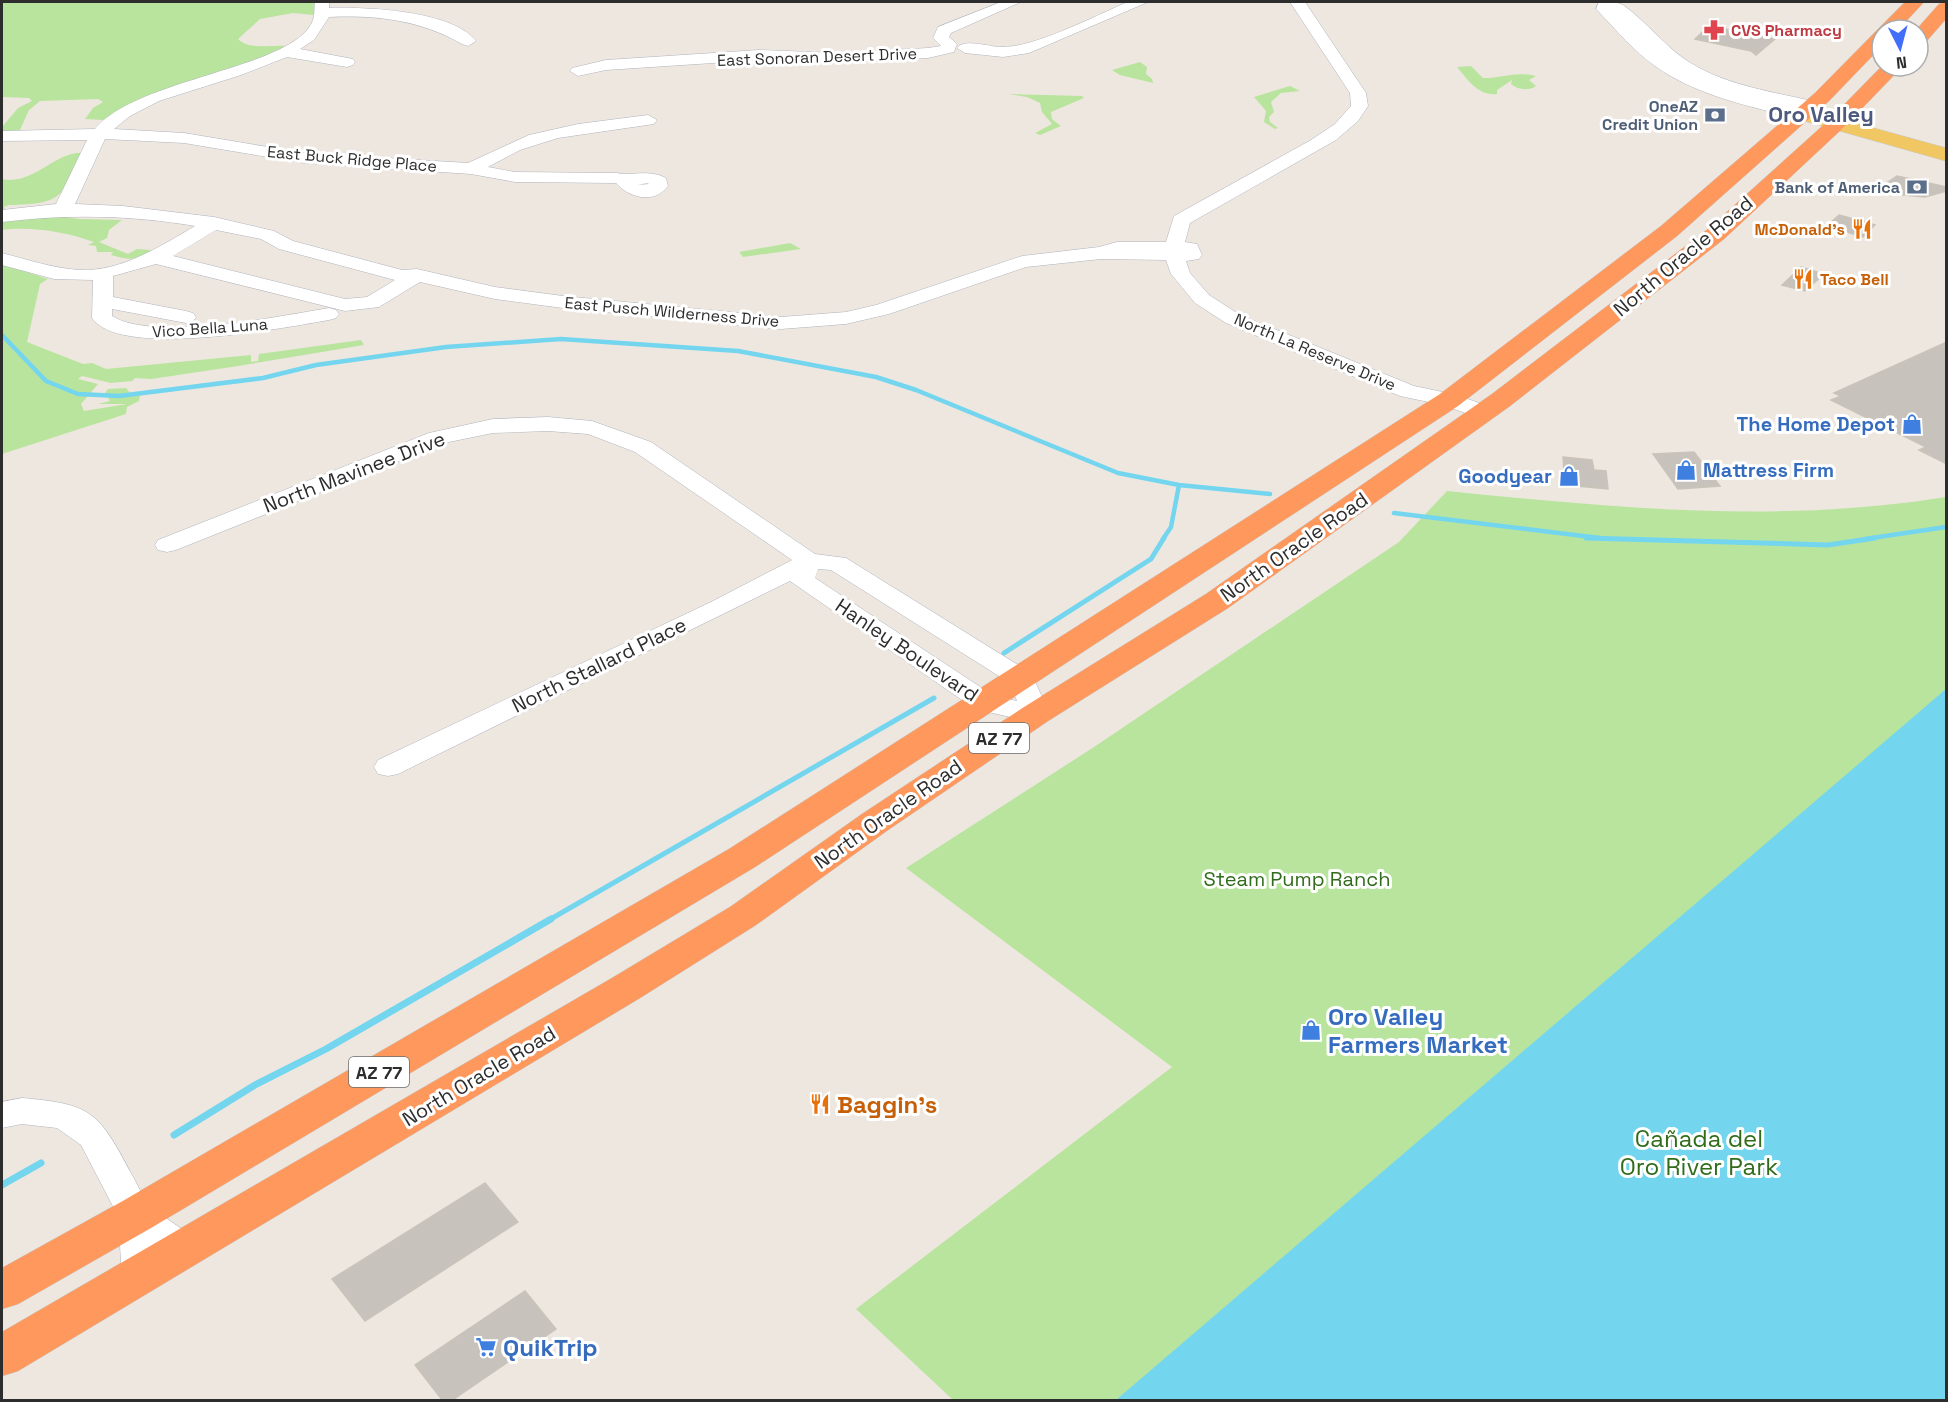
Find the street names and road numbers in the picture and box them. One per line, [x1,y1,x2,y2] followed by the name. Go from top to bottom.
[717,43,917,71] street label: East Sonoran Desert Drive
[266,141,438,177] street label: East Buck Ridge Place
[1608,190,1758,322] street label: North Oracle Road
[564,292,780,332] street label: East Pusch Wilderness Drive
[1231,308,1399,396] street label: North La Reserve Drive
[151,313,269,343] street label: Vico Bella Luna
[259,425,449,519] street label: North Mavinee Drive
[1215,486,1373,608] street label: North Oracle Road
[830,592,984,708] street label: Hanley Boulevard
[507,611,691,719] street label: North Stallard Place
[969,723,1029,753] road number: AZ 77
[809,753,967,875] street label: North Oracle Road
[398,1020,560,1132] street label: North Oracle Road
[349,1057,409,1087] road number: AZ 77

